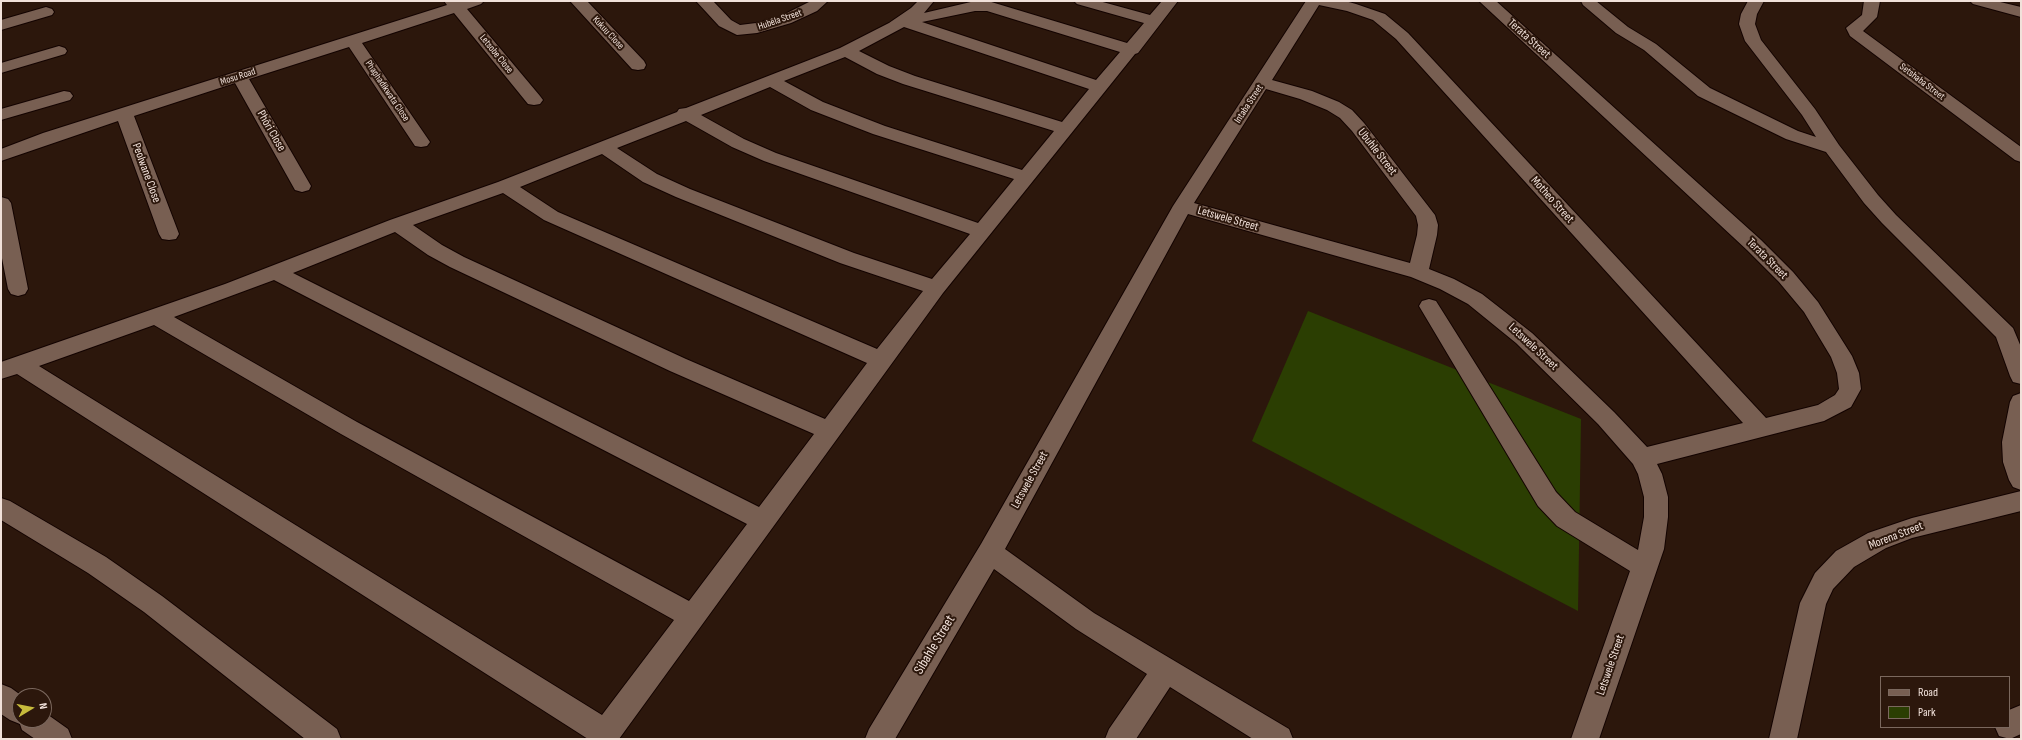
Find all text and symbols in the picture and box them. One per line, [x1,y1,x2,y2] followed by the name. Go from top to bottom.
[756,7,804,33] street label: Hubêla Street
[590,14,626,52] street label: Kukuu Close
[1505,16,1553,62] street label: Terata Street
[477,32,515,76] street label: Letsobe Close
[362,58,412,124] street label: Phaphadikwata Close
[1897,61,1947,103] street label: Setshaba Street
[219,66,257,88] street label: Mosu Road
[1232,82,1266,126] street label: Intaba Street
[254,108,288,154] street label: Phôri Close
[1354,126,1400,178] street label: Ubuhle Street
[129,141,163,205] street label: Peolwane Close
[1527,174,1577,226] street label: Motheo Street
[1196,203,1260,235] street label: Letswele Street
[1743,235,1791,283] street label: Terata Street
[1505,320,1561,374] street label: Letswele Street
[1008,449,1052,511] street label: Letswele Street
[1867,519,1925,553] street label: Morena Street
[911,612,959,678] street label: Sibahle Street
[1594,633,1628,697] street label: Letswele Street
[1880,676,2010,728] legend
[1918,685,1938,700] text: Road
[12,688,52,728] north arrow
[36,702,50,710] text: N
[1918,705,1936,720] text: Park

